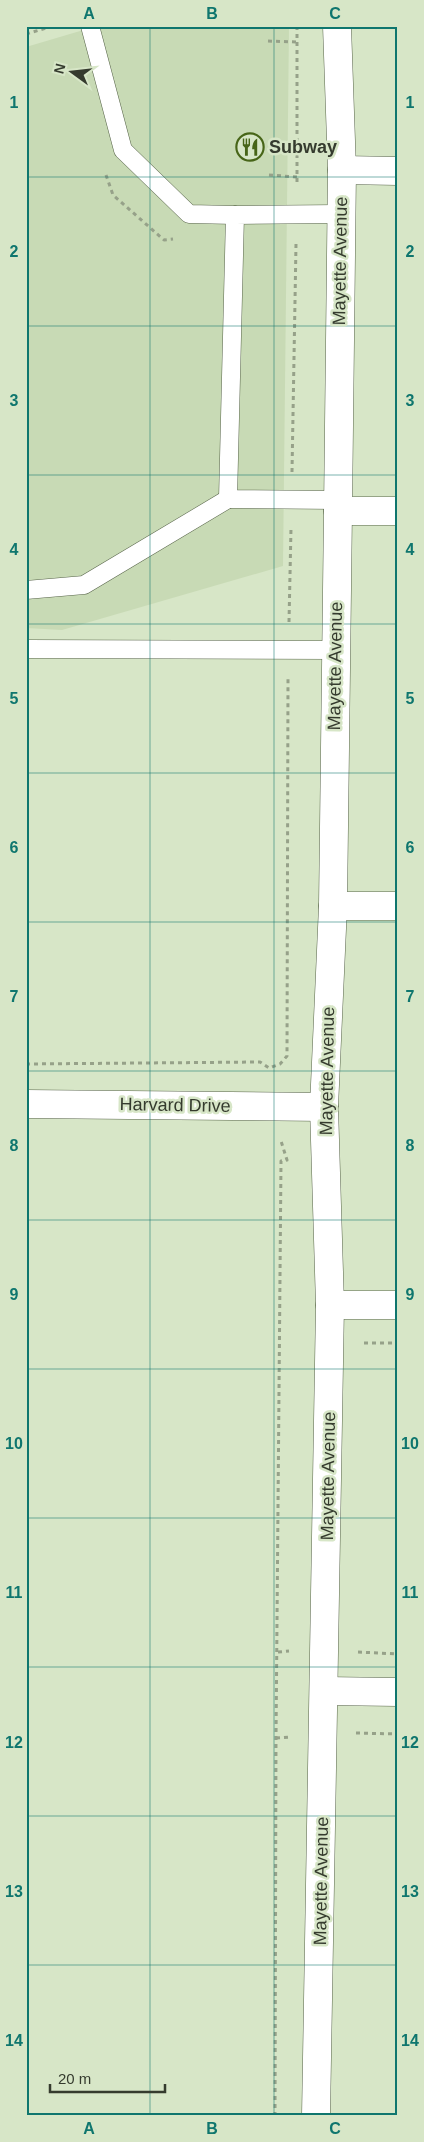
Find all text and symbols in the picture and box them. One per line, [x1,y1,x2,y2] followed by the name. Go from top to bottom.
[83,5,95,22] text: A
[206,5,218,22] text: B
[329,5,341,22] text: C
[48,48,98,98] north arrow
[50,62,68,76] text: N
[10,94,19,111] text: 1
[406,94,415,111] text: 1
[235,132,265,162] restaurant icon: Subway
[269,137,337,157] place label: Subway
[329,196,351,326] street label: Mayette Avenue
[10,243,19,260] text: 2
[406,243,415,260] text: 2
[10,392,19,409] text: 3
[406,392,415,409] text: 3
[10,541,19,558] text: 4
[406,541,415,558] text: 4
[324,601,346,731] street label: Mayette Avenue
[10,690,19,707] text: 5
[406,690,415,707] text: 5
[10,839,19,856] text: 6
[406,839,415,856] text: 6
[10,988,19,1005] text: 7
[406,988,415,1005] text: 7
[316,1006,338,1136] street label: Mayette Avenue
[119,1094,231,1116] street label: Harvard Drive
[10,1137,19,1154] text: 8
[406,1137,415,1154] text: 8
[10,1286,19,1303] text: 9
[406,1286,415,1303] text: 9
[317,1411,339,1541] street label: Mayette Avenue
[5,1435,23,1452] text: 10
[401,1435,419,1452] text: 10
[6,1584,23,1601] text: 11
[402,1584,419,1601] text: 11
[5,1734,23,1751] text: 12
[401,1734,419,1751] text: 12
[310,1816,332,1946] street label: Mayette Avenue
[5,1883,23,1900] text: 13
[401,1883,419,1900] text: 13
[5,2032,23,2049] text: 14
[401,2032,419,2049] text: 14
[50,2062,165,2094] scale bar
[58,2070,91,2087] text: 20 m
[83,2120,95,2137] text: A
[206,2120,218,2137] text: B
[329,2120,341,2137] text: C

